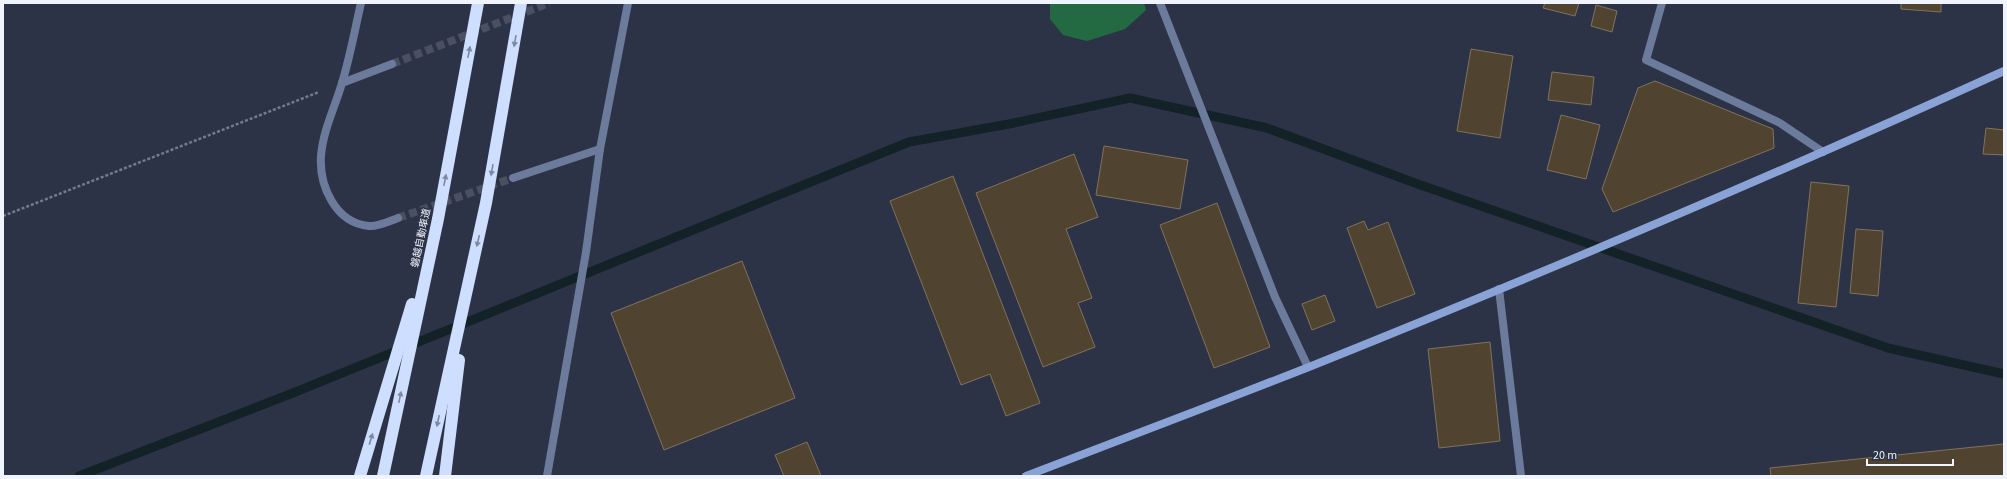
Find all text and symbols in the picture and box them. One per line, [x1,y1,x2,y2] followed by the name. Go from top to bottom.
[511,35,517,48] one-way arrow
[466,46,472,59] one-way arrow
[489,163,495,176] one-way arrow
[443,174,449,186] one-way arrow
[408,207,434,269] street label: 磐越自動車道
[475,235,481,247] one-way arrow
[397,391,403,403] one-way arrow
[435,415,441,427] one-way arrow
[368,432,374,444] one-way arrow
[1867,441,1953,467] scale bar
[1873,447,1897,464] text: 20 m

